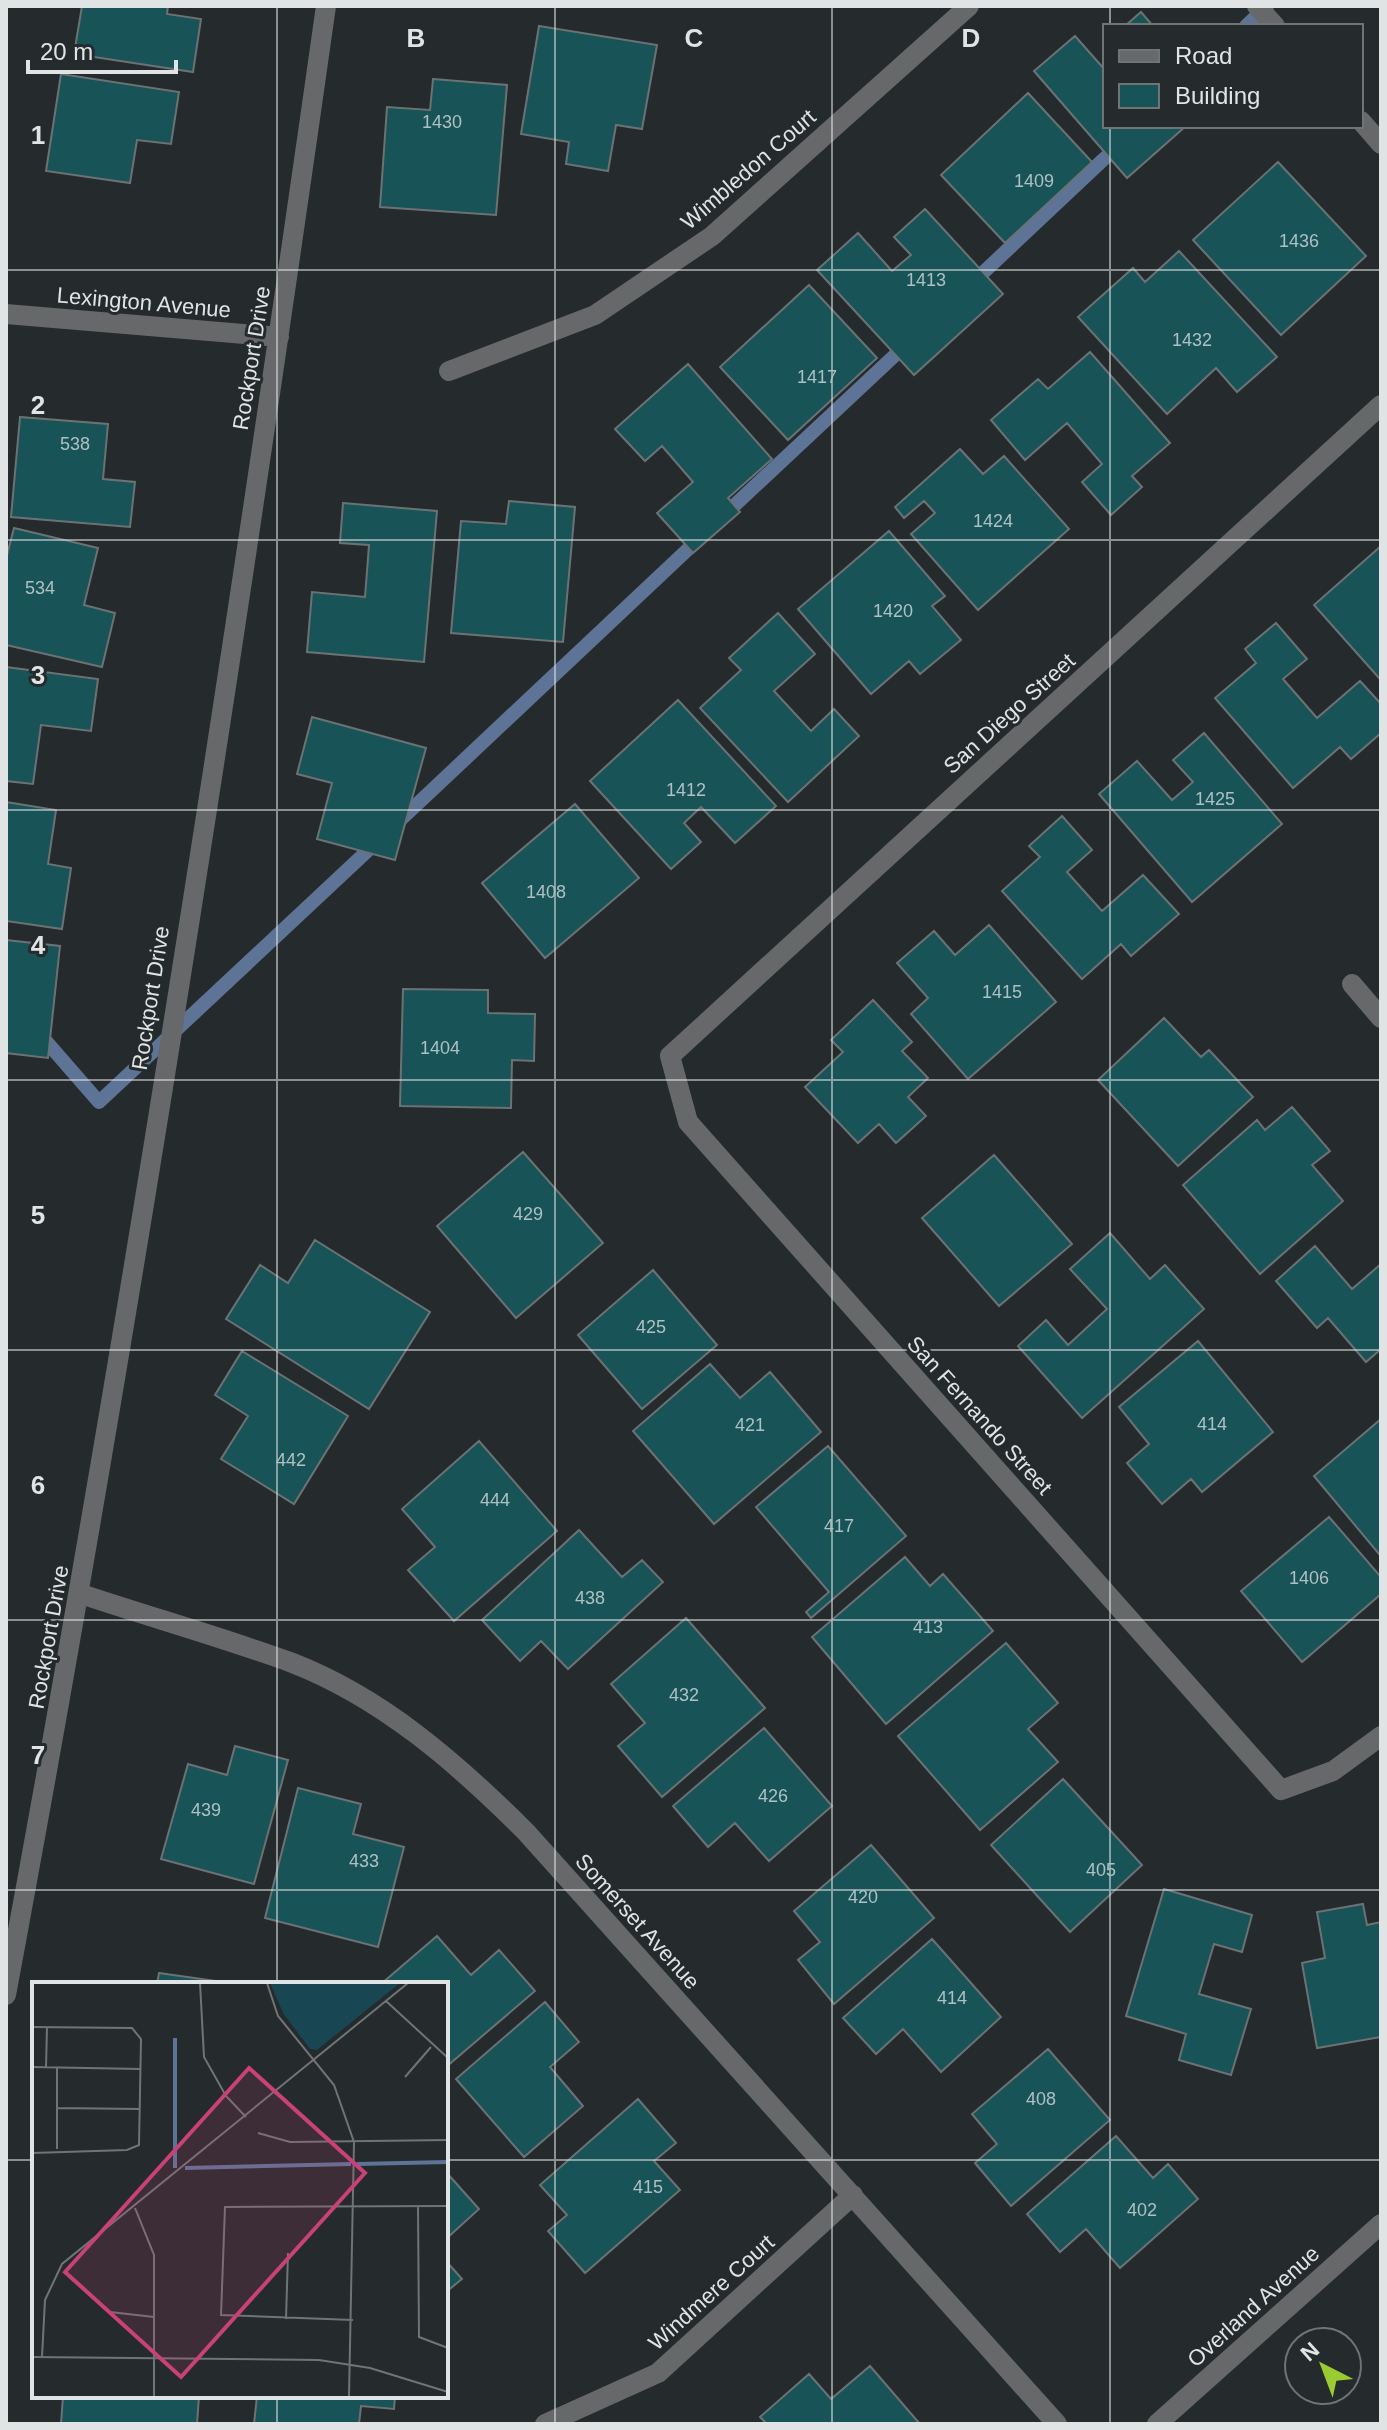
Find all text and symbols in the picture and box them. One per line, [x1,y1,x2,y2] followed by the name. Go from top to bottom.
[407,23,425,53] text: B
[685,23,704,53] text: C
[962,23,980,53] text: D
[28,24,176,74] scale bar
[1103,24,1363,128] legend
[40,38,93,65] text: 20 m
[1175,42,1232,69] text: Road
[1175,82,1260,109] text: Building
[676,104,821,235] street label: Wimbledon Court
[422,112,462,132] house number: 1430
[31,120,45,150] text: 1
[1014,171,1054,191] house number: 1409
[1279,231,1319,251] house number: 1436
[906,270,946,290] house number: 1413
[56,282,232,323] street label: Lexington Avenue
[228,284,275,432] street label: Rockport Drive
[1172,330,1212,350] house number: 1432
[797,367,837,387] house number: 1417
[31,390,45,420] text: 2
[60,434,90,454] house number: 538
[973,511,1013,531] house number: 1424
[25,578,55,598] house number: 534
[873,601,913,621] house number: 1420
[939,648,1080,779] street label: San Diego Street
[31,660,45,690] text: 3
[666,780,706,800] house number: 1412
[1195,789,1235,809] house number: 1425
[526,882,566,902] house number: 1408
[127,924,174,1072] street label: Rockport Drive
[31,930,46,960] text: 4
[982,982,1022,1002] house number: 1415
[420,1038,460,1058] house number: 1404
[31,1200,45,1230] text: 5
[513,1204,543,1224] house number: 429
[636,1317,666,1337] house number: 425
[902,1331,1057,1500] street label: San Fernando Street
[1197,1414,1227,1434] house number: 414
[735,1415,765,1435] house number: 421
[276,1450,306,1470] house number: 442
[31,1470,45,1500] text: 6
[480,1490,510,1510] house number: 444
[824,1516,854,1536] house number: 417
[24,1563,73,1711] street label: Rockport Drive
[1289,1568,1329,1588] house number: 1406
[575,1588,605,1608] house number: 438
[913,1617,943,1637] house number: 413
[669,1685,699,1705] house number: 432
[31,1740,45,1770] text: 7
[758,1786,788,1806] house number: 426
[191,1800,221,1820] house number: 439
[570,1849,705,1994] street label: Somerset Avenue
[349,1851,379,1871] house number: 433
[1086,1860,1116,1880] house number: 405
[848,1887,878,1907] house number: 420
[32,1982,448,2398] inset map
[937,1988,967,2008] house number: 414
[1026,2089,1056,2109] house number: 408
[633,2177,663,2197] house number: 415
[1127,2200,1157,2220] house number: 402
[643,2229,779,2355] street label: Windmere Court
[1182,2241,1324,2372] street label: Overland Avenue
[1283,2326,1363,2406] north arrow
[1296,2337,1324,2366] text: N

